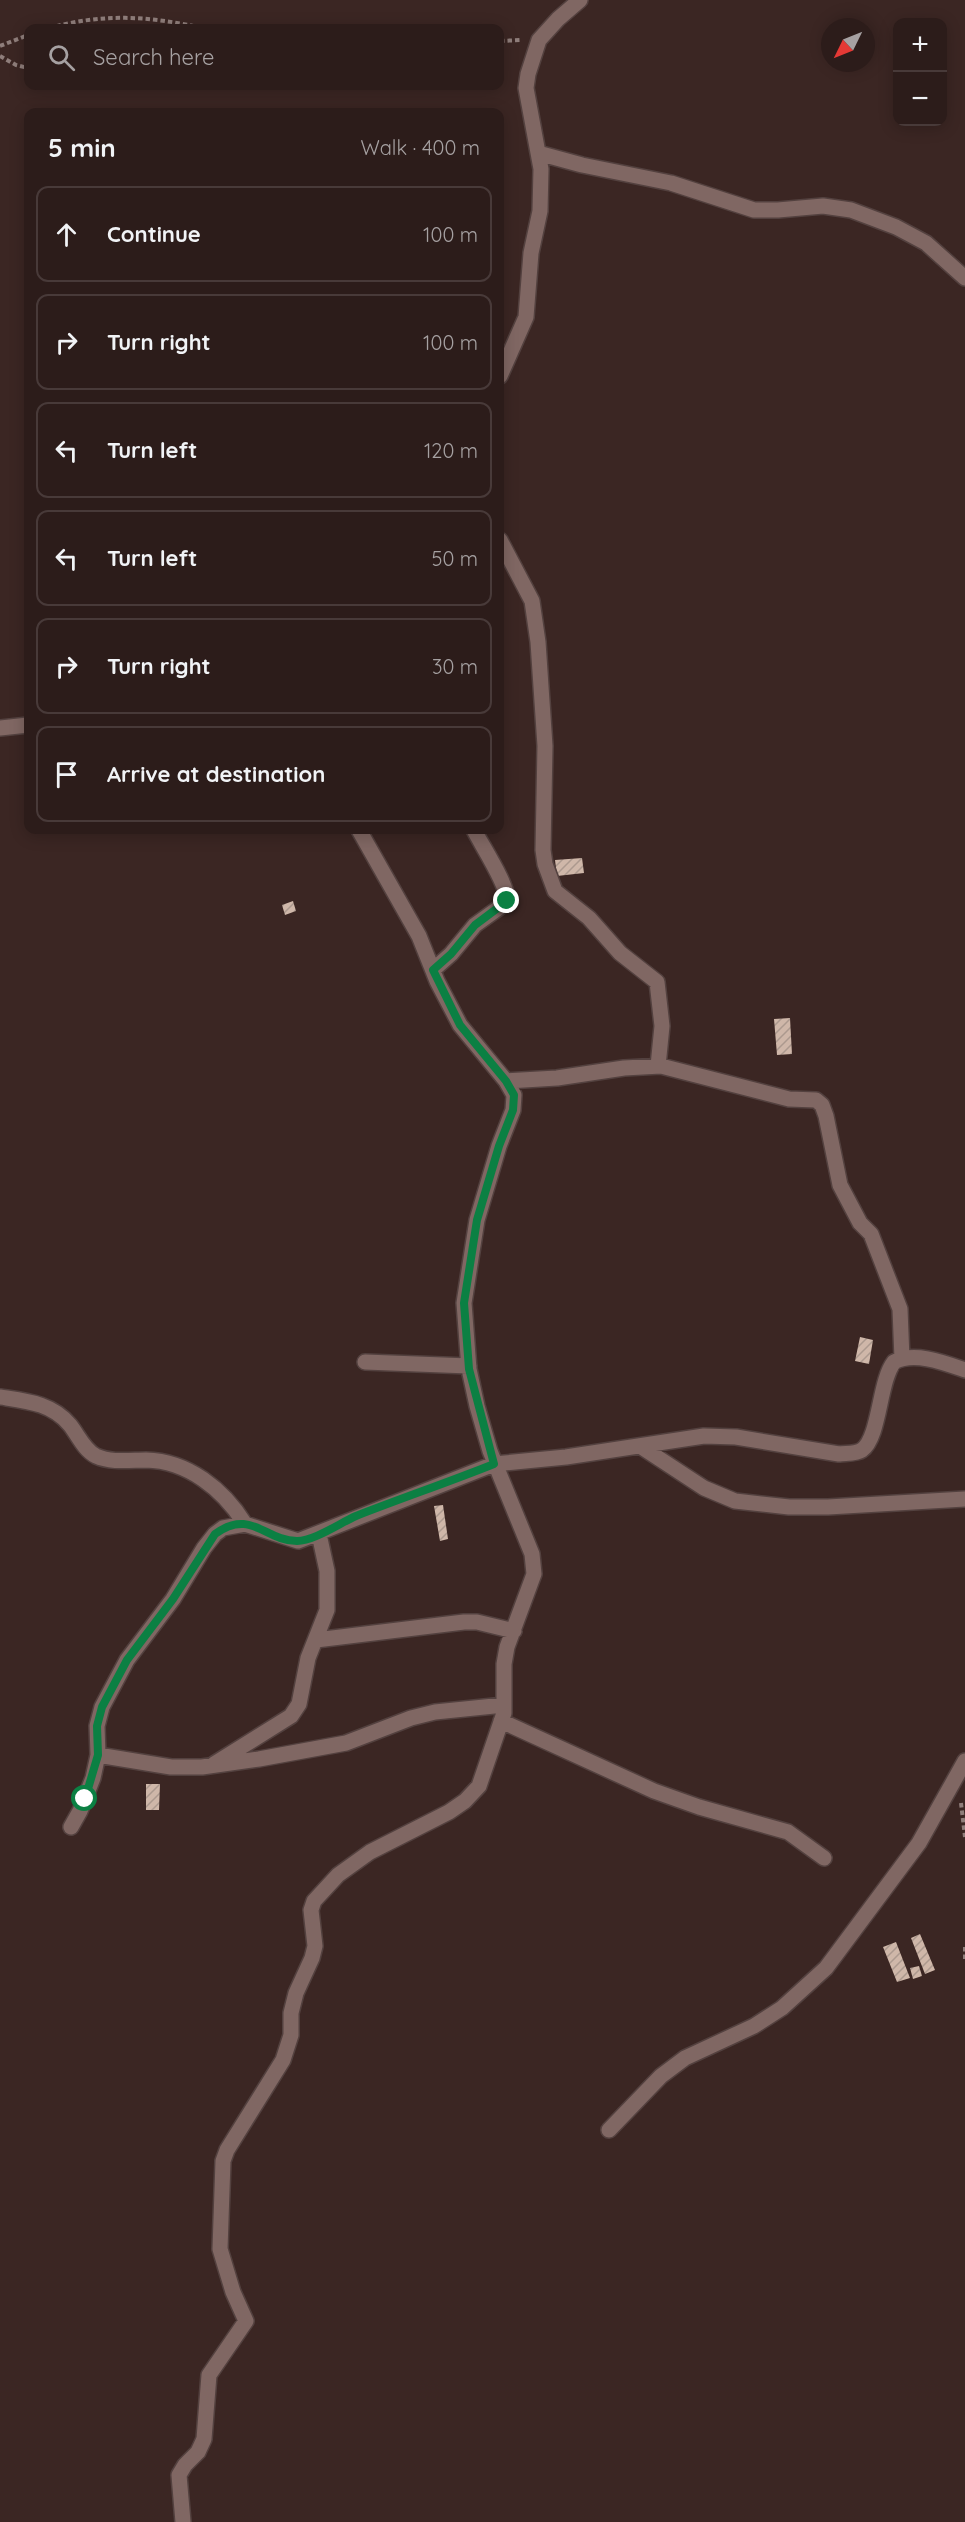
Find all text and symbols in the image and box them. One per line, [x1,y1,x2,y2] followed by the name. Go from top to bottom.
[821,18,875,72] north arrow
[893,18,947,126] map controls
[893,18,947,72] button: +
[24,24,504,90] search box
[45,41,78,74] icon: search
[93,43,214,71] text: Search here
[893,72,947,126] button: −
[48,131,116,164] text: 5 min
[361,135,480,160] text: Walk · 400 m
[50,218,83,251] icon: ahead
[107,220,201,248] text: Continue
[423,222,478,247] text: 100 m
[50,326,83,359] icon: right
[107,328,211,356] text: Turn right
[423,330,478,355] text: 100 m
[50,434,83,467] icon: left
[107,436,197,464] text: Turn left
[424,438,478,463] text: 120 m
[50,542,83,575] icon: left
[107,544,197,572] text: Turn left
[432,546,478,571] text: 50 m
[50,650,83,683] icon: right
[107,652,211,680] text: Turn right
[432,654,478,679] text: 30 m
[50,758,83,791] icon: arrive
[107,760,325,788] text: Arrive at destination
[493,887,519,913] route end
[71,1785,97,1811] route start

